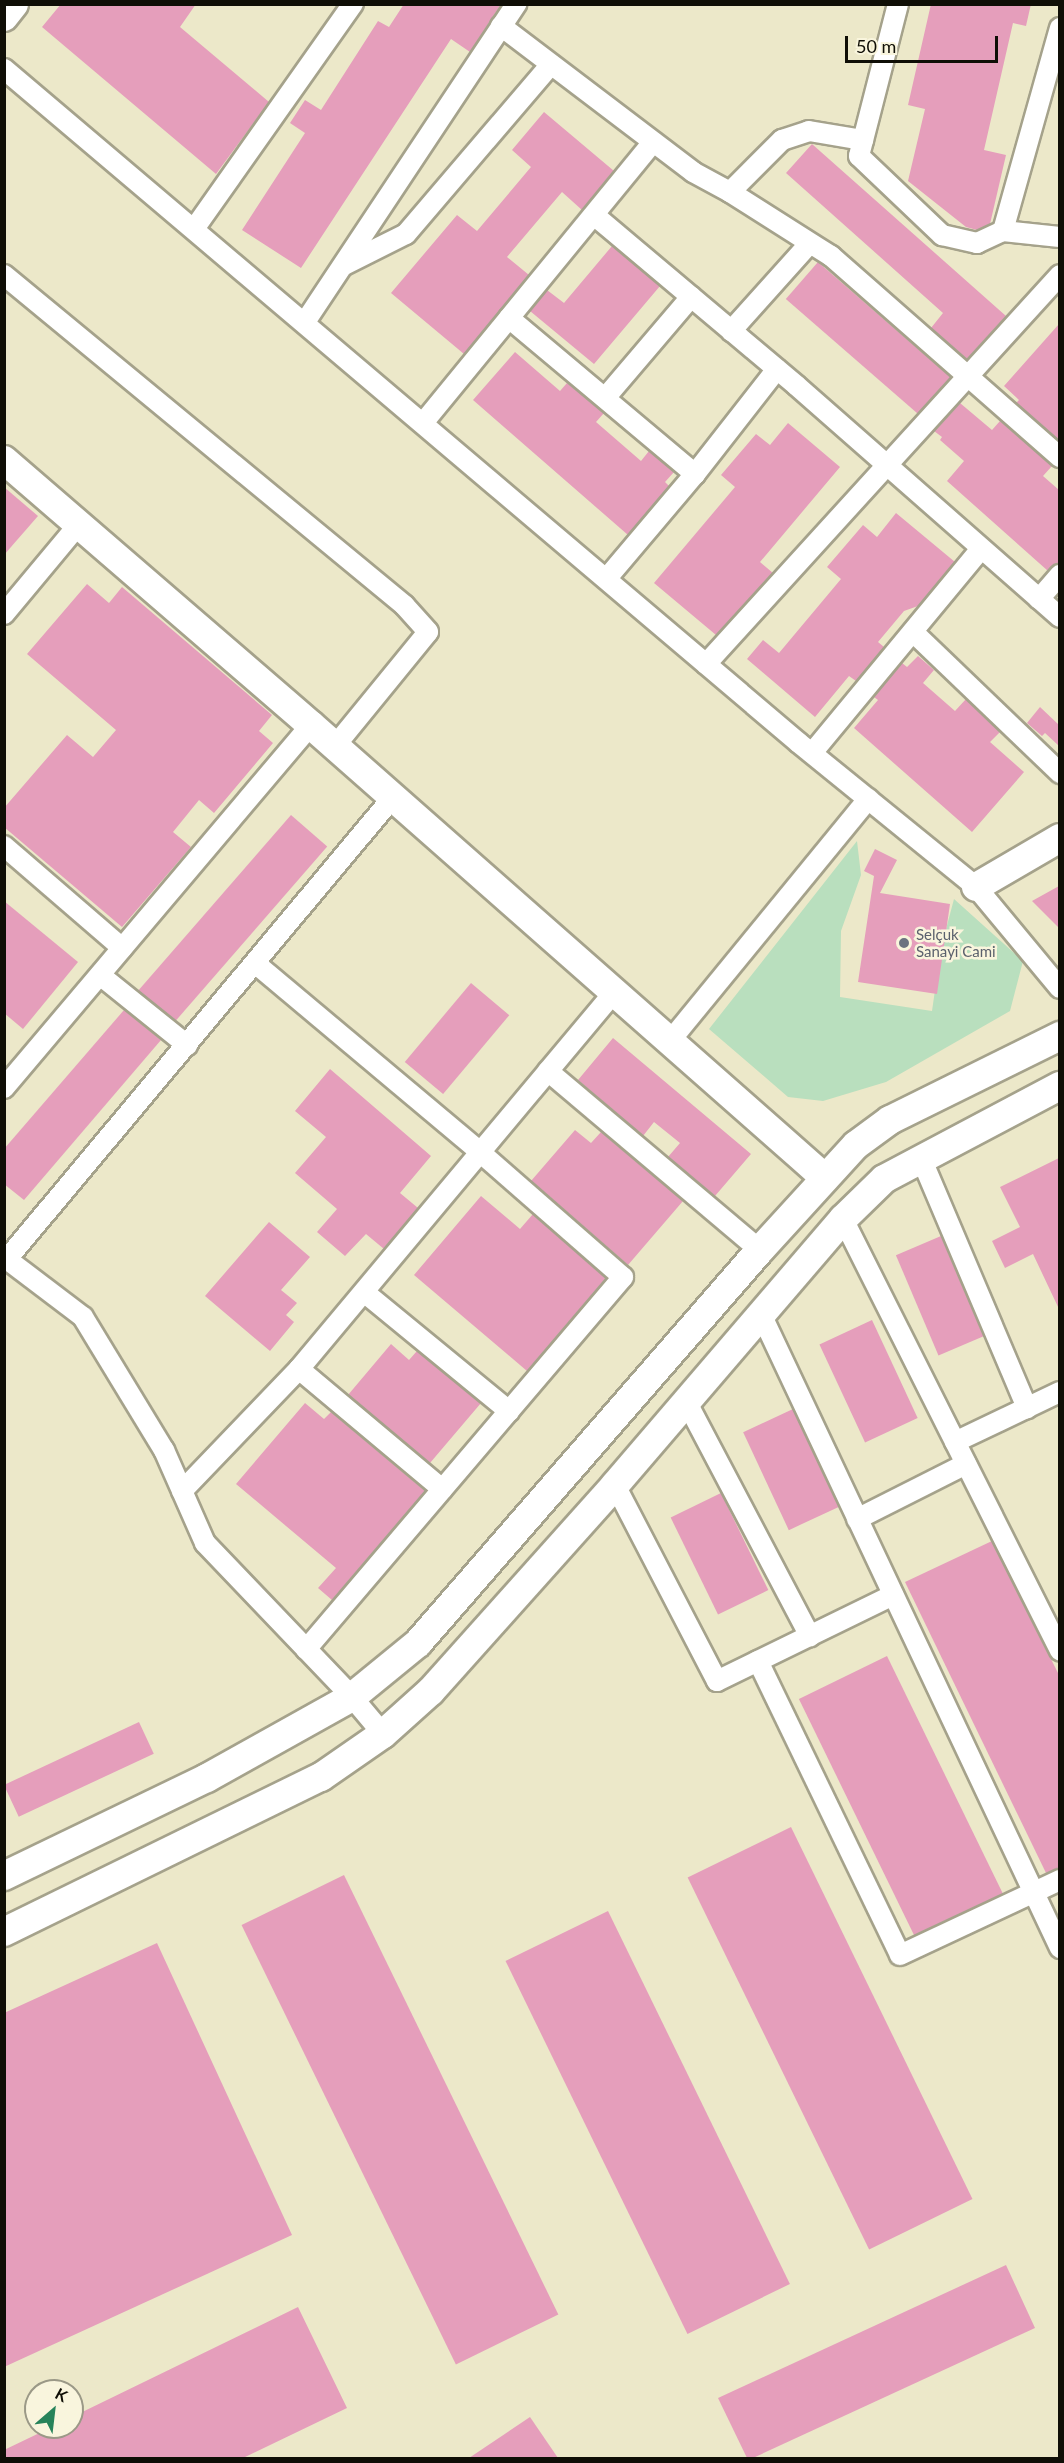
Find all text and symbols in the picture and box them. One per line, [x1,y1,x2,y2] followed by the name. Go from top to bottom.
[848,24,1001,62] scale bar
[856,35,896,57] text: 50 m
[916,925,996,960] place label: Selçuk Sanayi Cami
[897,936,911,950] marker: Selçuk Sanayi Cami
[24,2379,84,2439] north arrow
[52,2383,71,2405] text: K

